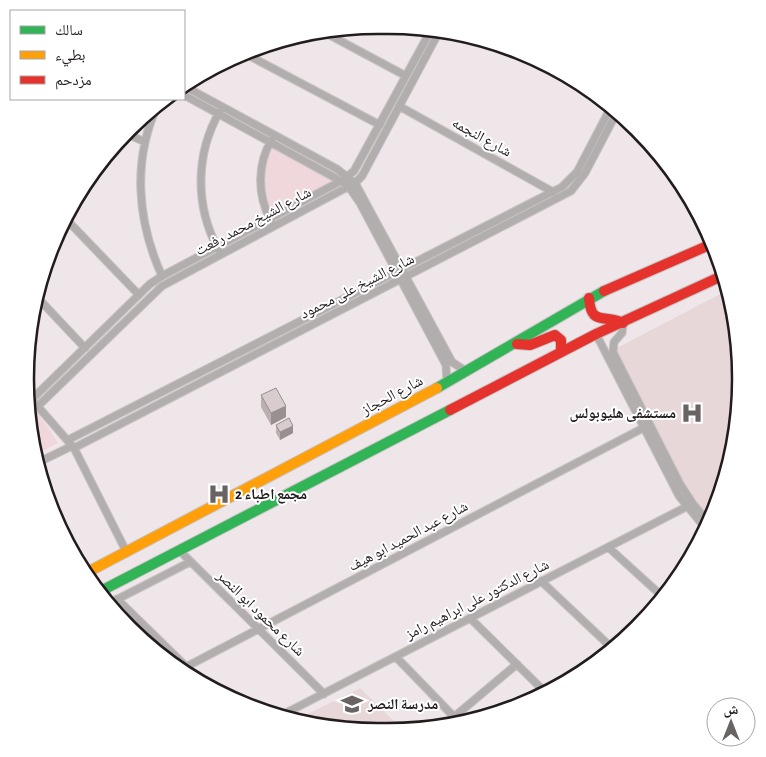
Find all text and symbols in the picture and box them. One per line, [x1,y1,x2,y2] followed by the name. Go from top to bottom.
[10,10,185,100] legend
[55,23,83,38] text: سالك
[55,48,85,67] text: بطيء
[55,73,92,90] text: مزدحم
[449,115,514,162] street label: شارع النجمه
[193,185,315,260] street label: شارع الشيخ محمد رفعت
[298,251,418,323] street label: شارع الشيخ على محمود
[358,373,427,420] street label: شارع الحجاز
[679,400,705,426] hospital icon: مستشفى هليوبولس
[569,406,676,422] place label: مستشفى هليوبولس
[206,481,232,507] hospital icon: مجمع اطباء 2
[235,487,307,504] place label: مجمع اطباء 2
[346,499,471,576] street label: شارع عبد الحميد ابو هيف
[402,557,552,644] street label: شارع الدكتور على ابراهيم رامز
[212,567,308,660] street label: شارع محمود ابو النصر
[339,691,365,717] school or university icon: مدرسة النصر
[367,697,438,712] place label: مدرسة النصر
[706,697,756,747] north arrow
[724,703,739,718] text: ش

